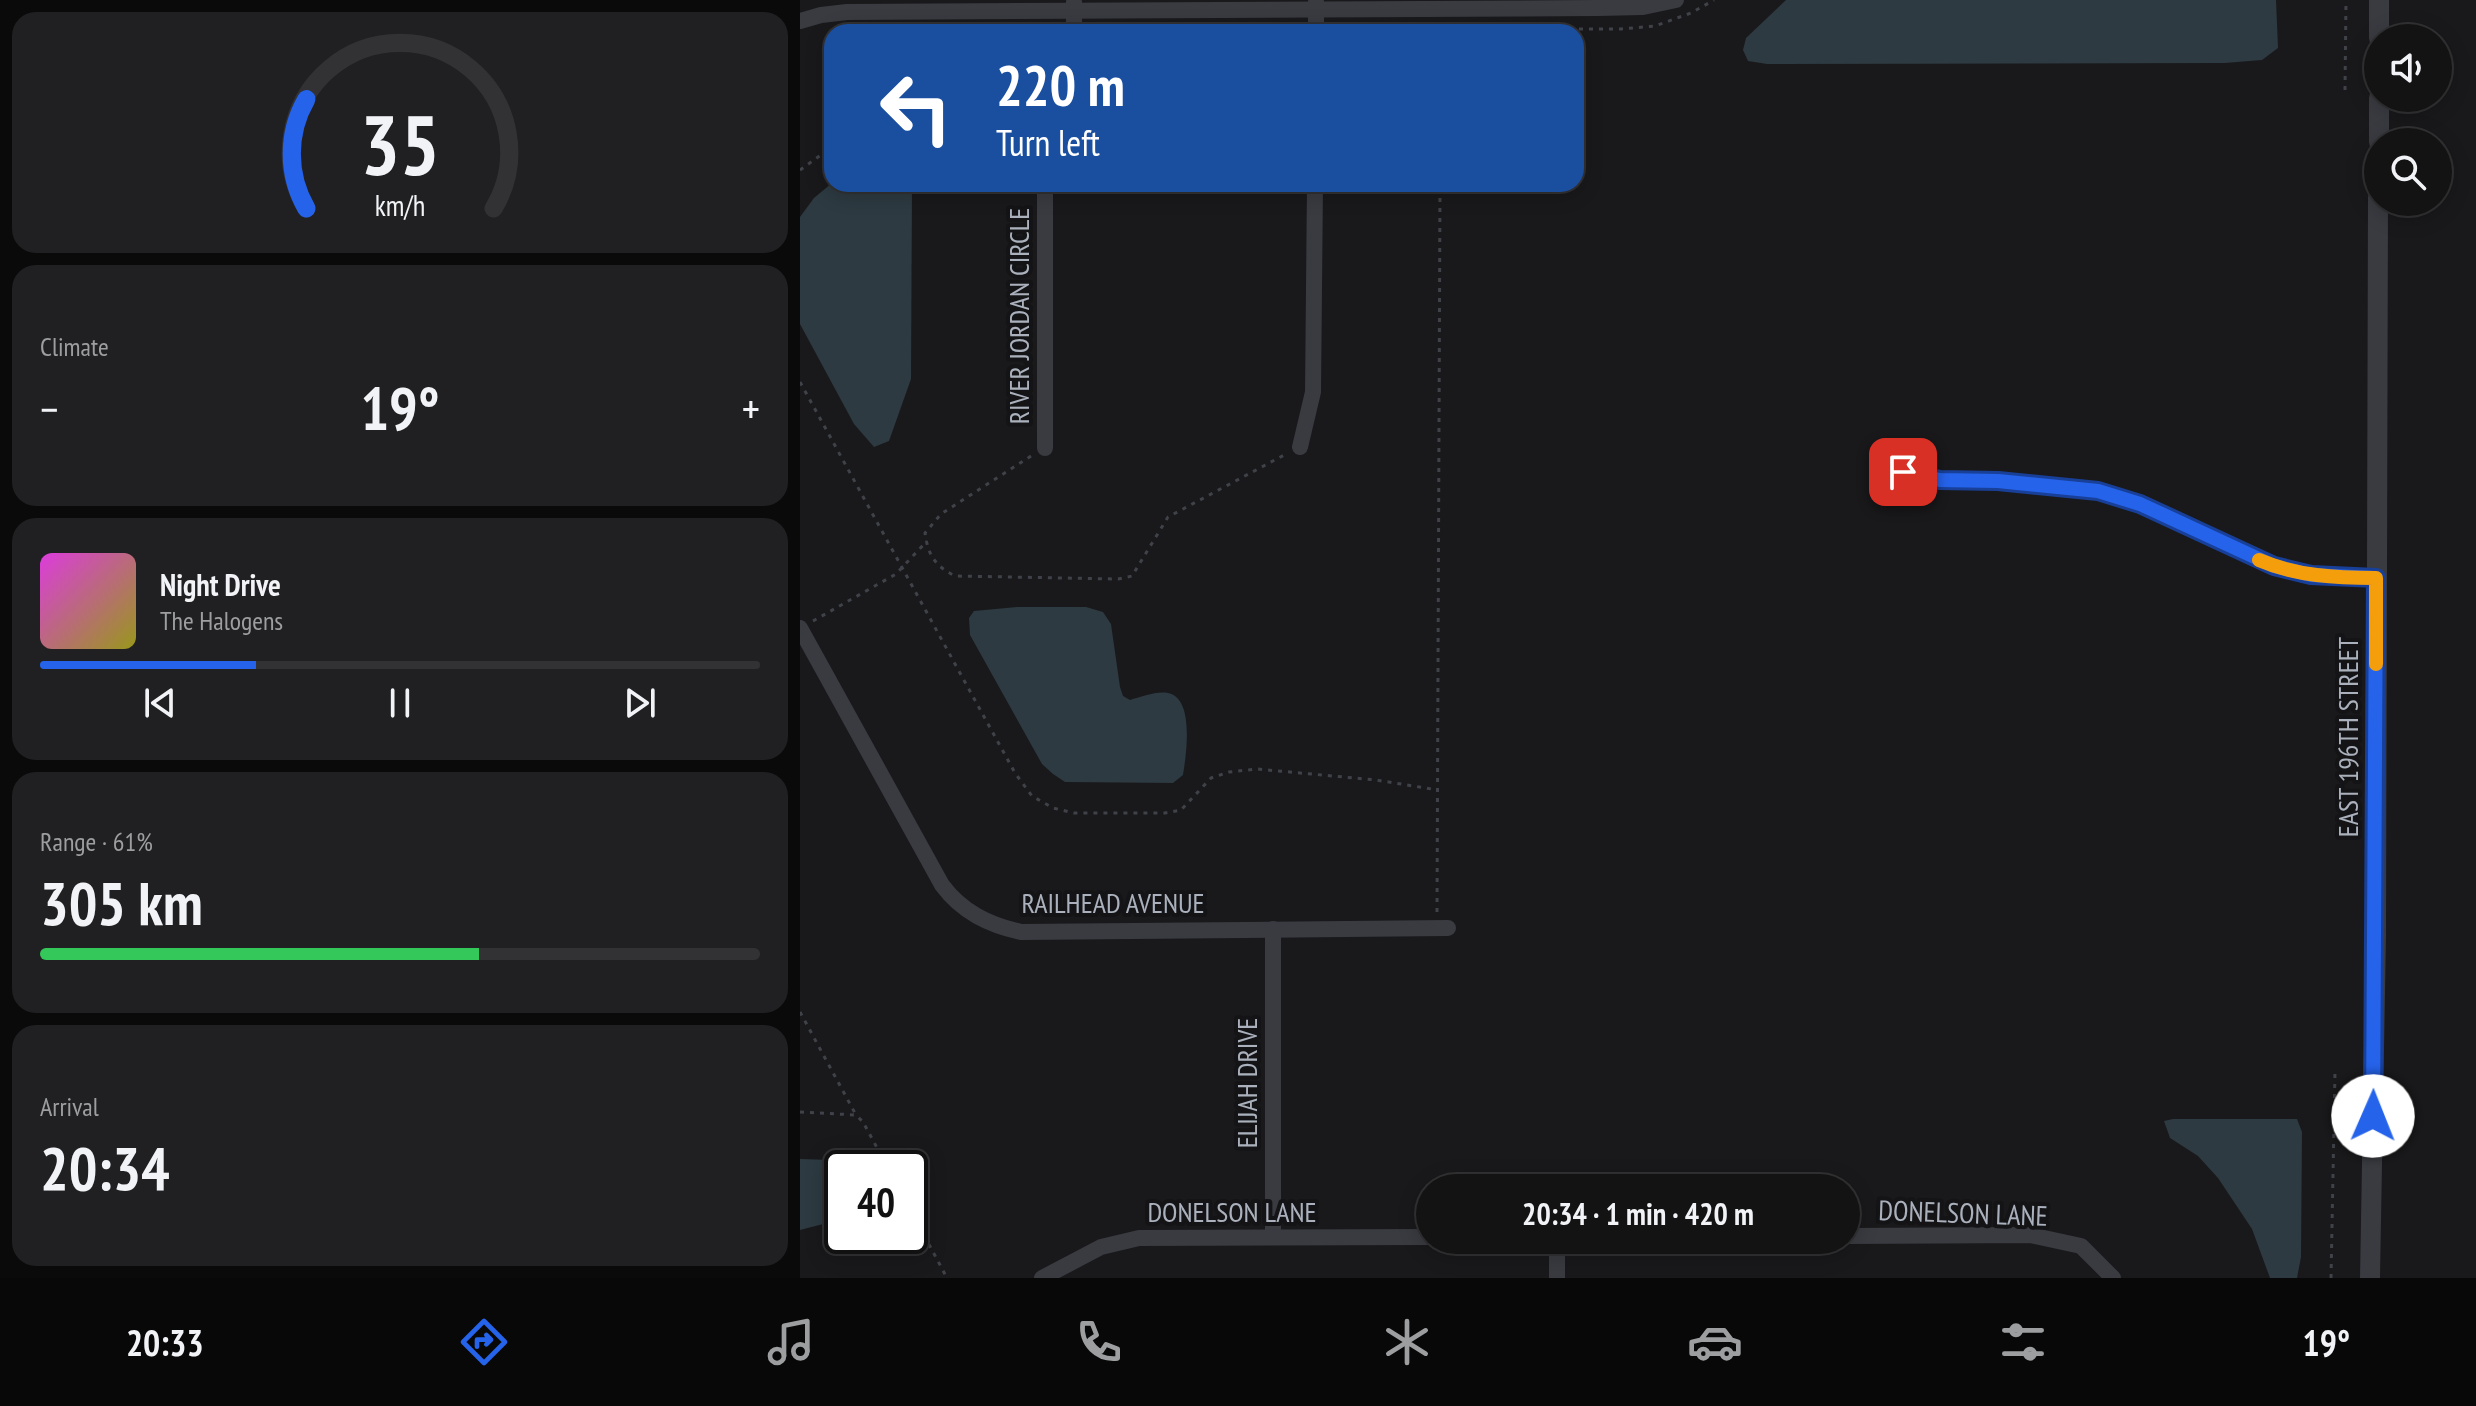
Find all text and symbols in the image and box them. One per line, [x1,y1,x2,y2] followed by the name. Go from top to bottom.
[2364,24,2452,216] map controls
[2364,24,2452,112] button: sound
[996,49,1125,121] text: 220 m
[864,56,968,160] icon: left
[360,89,440,197] text: 35
[996,119,1100,166] text: Turn left
[2364,128,2452,216] button: search
[375,187,425,224] text: km/h
[1000,208,1037,424] street label: RIVER JORDAN CIRCLE
[40,330,109,363] text: Climate
[360,369,440,447] text: 19°
[40,380,58,437] text: −
[742,380,760,437] text: +
[1869,438,1937,506] pin
[1881,450,1925,494] icon: arrive
[160,565,281,604] text: Night Drive
[160,604,283,637] text: The Halogens
[2329,636,2366,837] street label: EAST 196TH STREET
[138,681,182,725] icon: previous
[378,681,422,725] icon: pause
[618,681,662,725] icon: next
[40,825,153,858] text: Range · 61%
[40,864,203,942] text: 305 km
[1021,884,1205,921] street label: RAILHEAD AVENUE
[1228,1018,1265,1148] street label: ELIJAH DRIVE
[2331,1074,2415,1158] position arrow
[40,1090,99,1123] text: Arrival
[40,1129,170,1207] text: 20:34
[824,1150,928,1254] speed limit sign: 40
[1878,1191,2048,1234] street label: DONELSON LANE
[1147,1193,1317,1230] street label: DONELSON LANE
[1522,1194,1754,1233] text: 20:34 · 1 min · 420 m
[456,1314,512,1370] icon: directions
[763,1314,819,1370] icon: music
[1071,1314,1127,1370] icon: phone
[1379,1314,1435,1370] icon: climate
[1687,1314,1743,1370] icon: car
[1995,1314,2051,1370] icon: filters
[126,1319,204,1366] text: 20:33
[2302,1319,2350,1366] text: 19°

